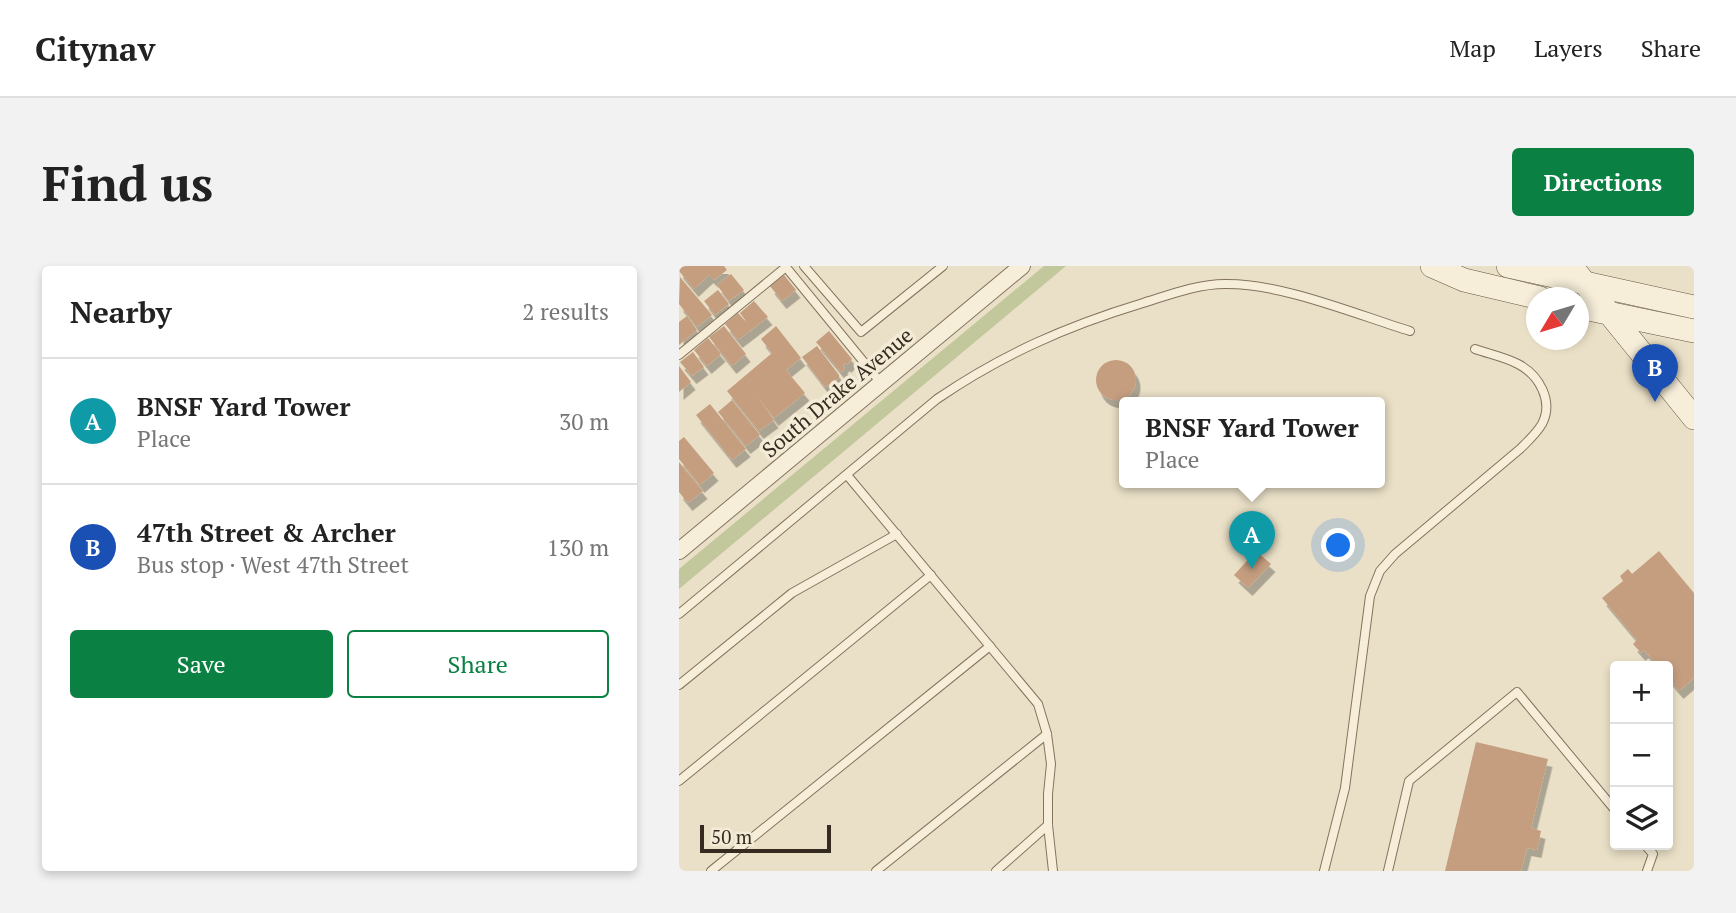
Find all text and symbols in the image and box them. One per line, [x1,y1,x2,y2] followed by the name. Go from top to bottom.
[35,27,155,70] text: Citynav
[1449,32,1496,64] text: Map
[1534,32,1603,64] text: Layers
[1641,32,1701,64] text: Share
[1512,148,1694,216] button: Directions
[42,150,213,215] text: Find us
[1526,287,1589,350] north arrow
[70,292,172,332] text: Nearby
[522,296,609,327] text: 2 results
[756,321,918,463] street label: South Drake Avenue
[1632,344,1678,402] pin: B
[137,389,350,423] text: BNSF Yard Tower
[1119,397,1385,488] popup
[85,406,101,437] text: A
[559,406,609,437] text: 30 m
[1145,410,1359,444] text: BNSF Yard Tower
[137,423,191,454] text: Place
[1145,444,1199,475] text: Place
[1229,511,1275,569] pin: A
[137,515,396,549] text: 47th Street & Archer
[1321,528,1355,562] your location
[86,532,100,563] text: B
[547,532,609,563] text: 130 m
[137,549,409,580] text: Bus stop · West 47th Street
[70,630,333,698] button: Save
[347,630,609,698] button: Share
[1610,661,1673,850] map controls
[1610,661,1673,724] button: +
[1610,724,1673,787] button: −
[1610,787,1673,850] button: layers
[700,822,831,854] scale bar
[711,824,752,849] text: 50 m

